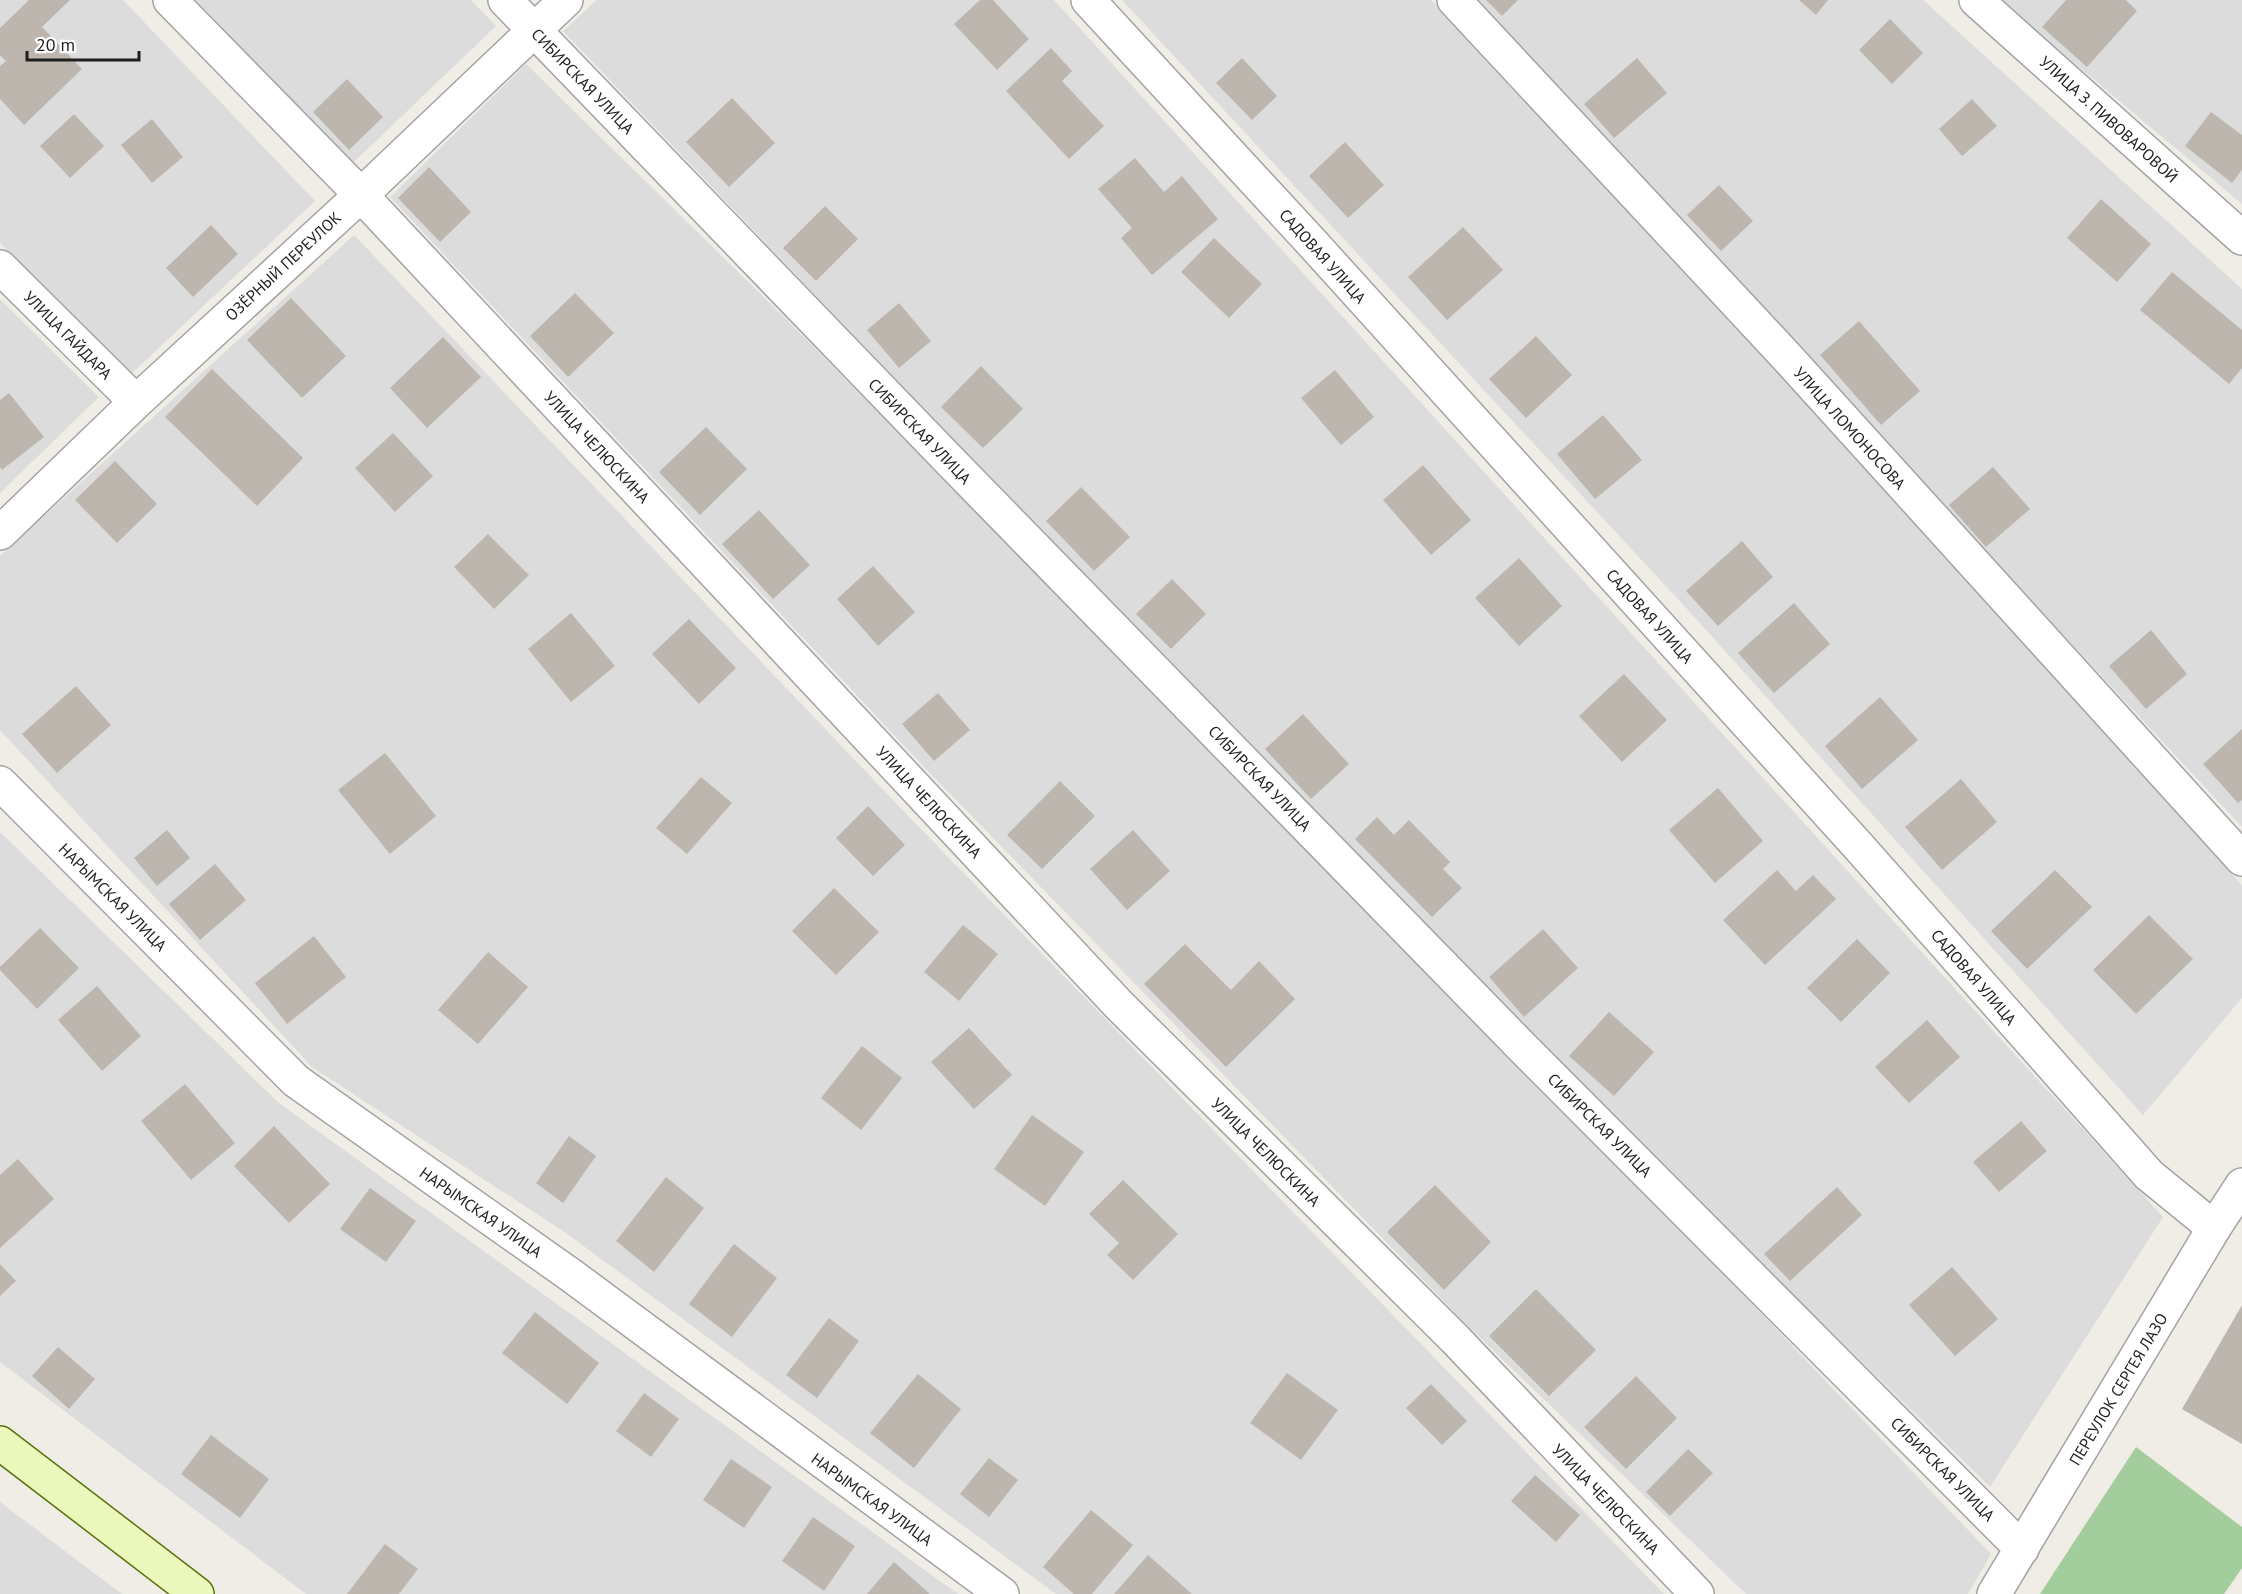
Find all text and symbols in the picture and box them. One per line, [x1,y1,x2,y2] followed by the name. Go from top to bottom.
[27,24,140,62] scale bar
[527,24,639,138] street label: СИБИРСКАЯ УЛИЦА
[36,33,75,56] text: 20 m
[2036,51,2182,187] street label: УЛИЦА З. ПИВОВАРОВОЙ
[1275,205,1371,308] street label: САДОВАЯ УЛИЦА
[221,207,345,325] street label: ОЗЁРНЫЙ ПЕРЕУЛОК
[20,287,117,384] street label: УЛИЦА ГАЙДАРА
[1790,363,1911,494] street label: УЛИЦА ЛОМОНОСОВА
[864,374,976,488] street label: СИБИРСКАЯ УЛИЦА
[540,387,654,508] street label: УЛИЦА ЧЕЛЮСКИНА
[1602,565,1698,668] street label: САДОВАЯ УЛИЦА
[1204,721,1316,835] street label: СИБИРСКАЯ УЛИЦА
[872,742,986,863] street label: УЛИЦА ЧЕЛЮСКИНА
[55,839,172,956] street label: НАРЫМСКАЯ УЛИЦА
[1927,925,2021,1029] street label: САДОВАЯ УЛИЦА
[1544,1069,1657,1182] street label: СИБИРСКАЯ УЛИЦА
[1207,1093,1325,1211] street label: УЛИЦА ЧЕЛЮСКИНА
[416,1162,547,1262] street label: НАРЫМСКАЯ УЛИЦА
[2065,1309,2172,1469] street label: ПЕРЕУЛОК СЕРГЕЯ ЛАЗО
[1887,1413,2000,1526] street label: СИБИРСКАЯ УЛИЦА
[1548,1440,1664,1559] street label: УЛИЦА ЧЕЛЮСКИНА
[808,1448,937,1550] street label: НАРЫМСКАЯ УЛИЦА

